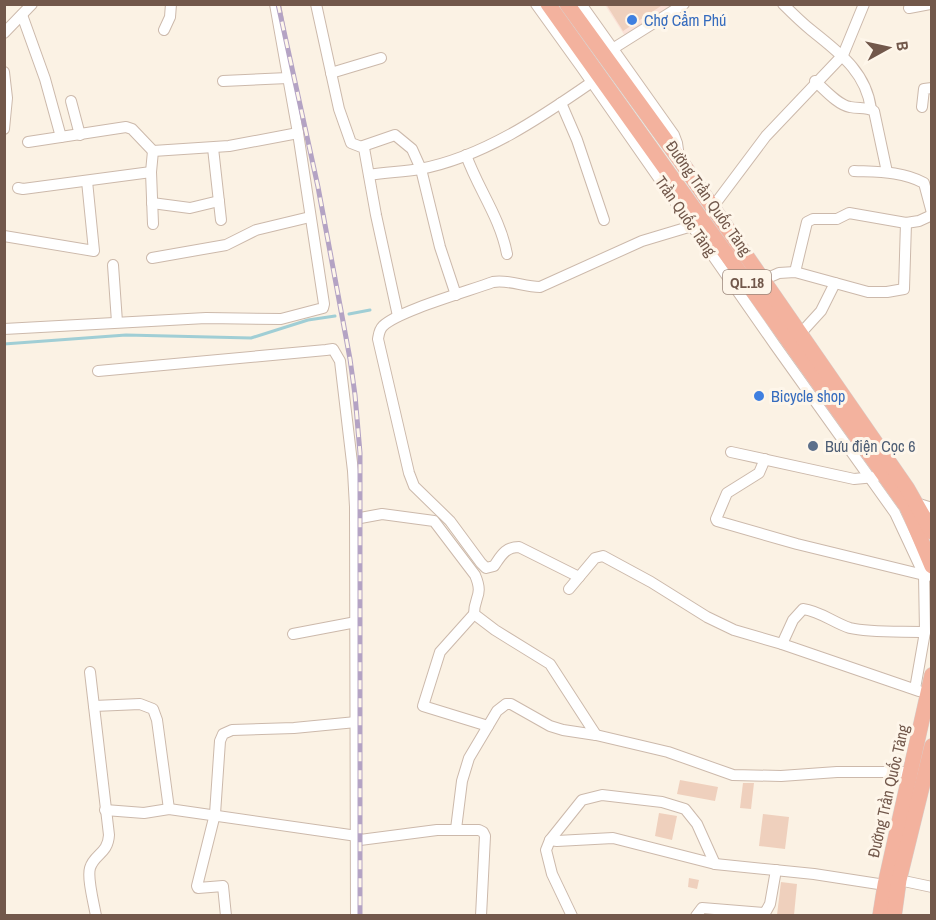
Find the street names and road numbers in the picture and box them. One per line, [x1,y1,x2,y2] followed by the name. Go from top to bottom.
[662,137,756,259] street label: Đường Trần Quốc Tảng
[651,172,721,260] street label: Trần Quốc Tảng
[723,270,771,294] road number: QL.18
[862,722,914,860] street label: Đường Trần Quốc Tảng

